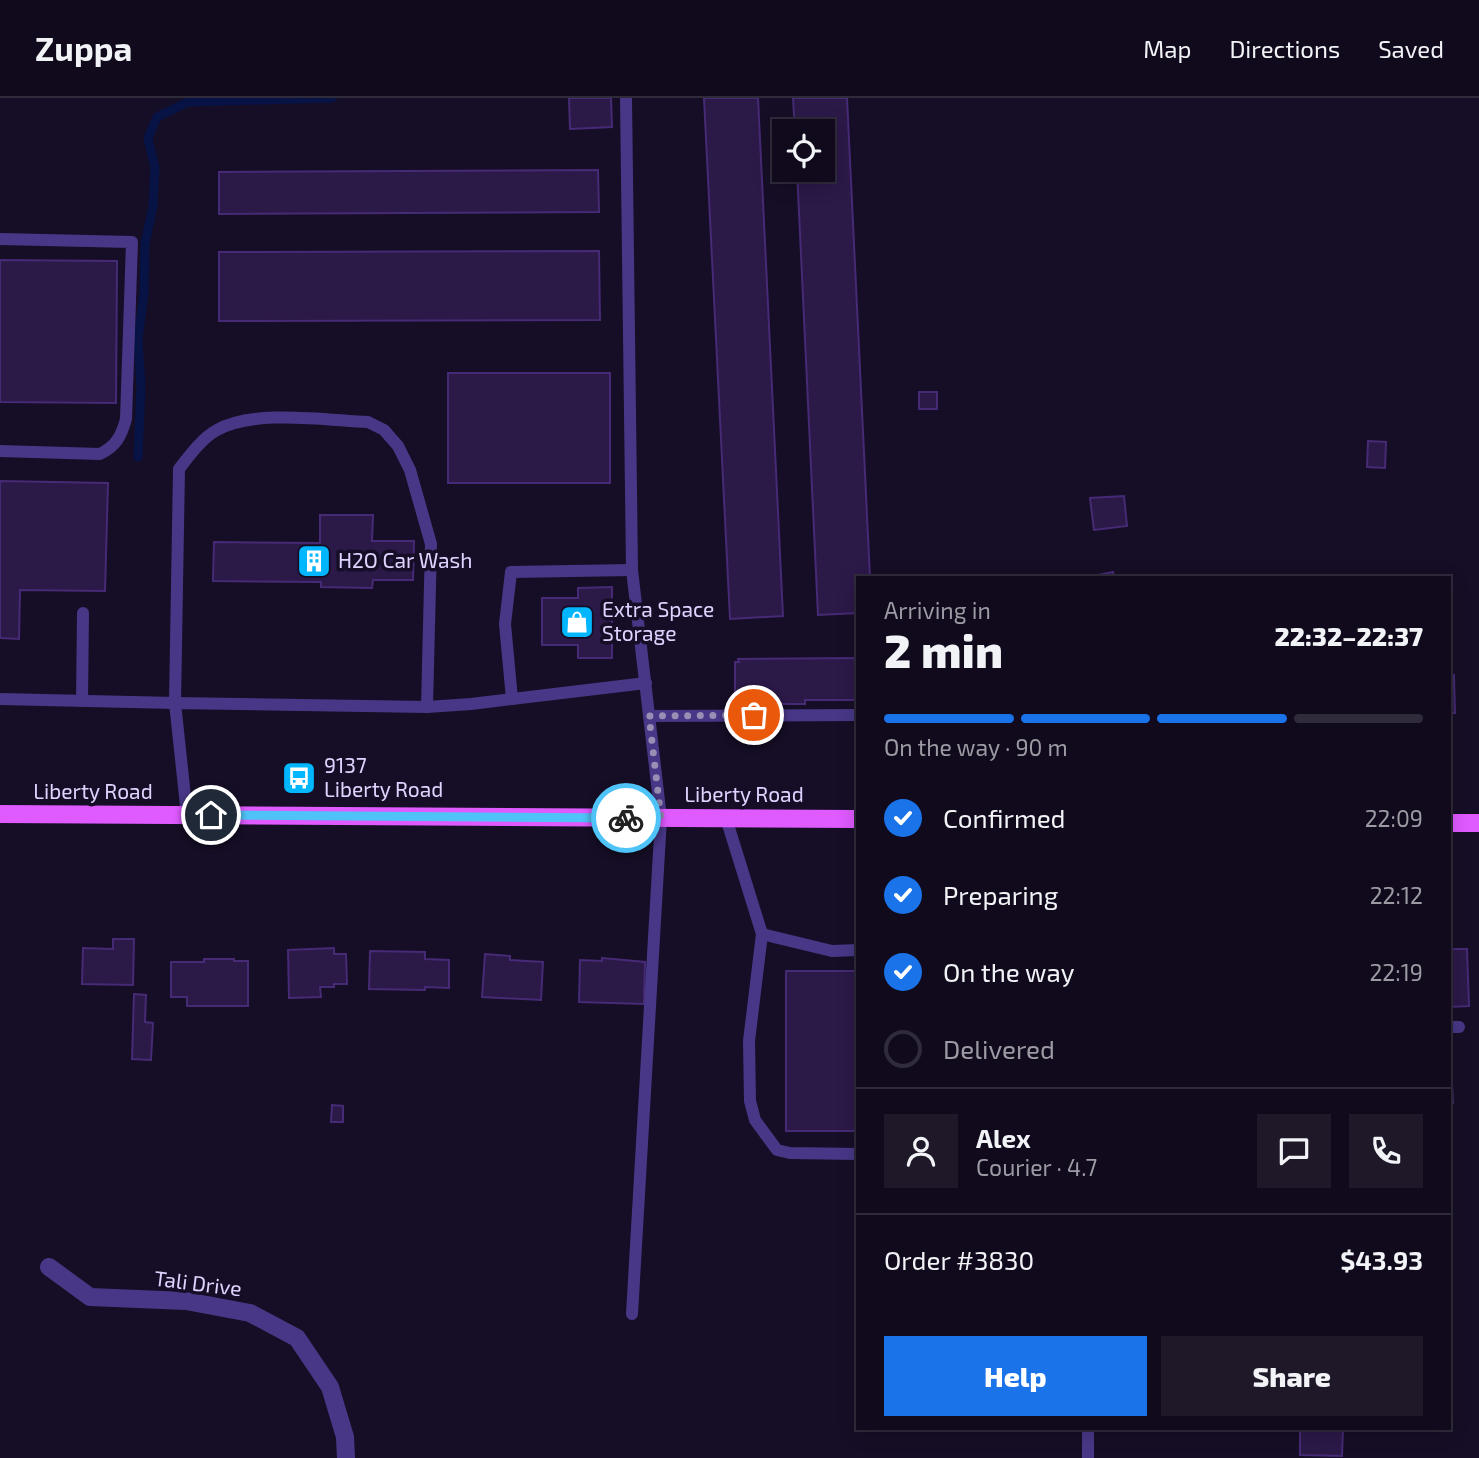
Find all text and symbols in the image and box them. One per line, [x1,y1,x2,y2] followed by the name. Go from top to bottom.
[35,28,132,68] text: Zuppa
[1143,34,1191,63] text: Map
[1229,34,1340,63] text: Directions
[1378,34,1444,63] text: Saved
[772,119,835,182] map controls
[772,119,835,182] button: locate
[295,542,333,580] building icon: H2O Car Wash
[338,547,472,572] place label: H2O Car Wash
[602,596,714,645] place label: Extra Space Storage
[884,596,991,624] text: Arriving in
[558,603,596,641] shop icon: Extra Space Storage
[1274,620,1423,651] text: 22:32–22:37
[884,622,1003,677] text: 2 min
[724,685,784,745] pin
[735,696,773,734] icon: bag
[884,733,1068,761] text: On the way · 90 m
[324,752,443,801] place label: 9137 Liberty Road
[280,759,318,797] bus stop icon: 9137 Liberty Road
[33,778,153,803] street label: Liberty Road
[684,781,804,806] street label: Liberty Road
[591,783,661,853] courier
[181,785,241,845] pin
[192,796,230,834] icon: home
[607,799,645,837] icon: bike
[884,799,922,837] icon: check
[943,802,1066,833] text: Confirmed
[1365,804,1423,832] text: 22:09
[884,876,922,914] icon: check
[943,879,1058,910] text: Preparing
[1370,881,1423,909] text: 22:12
[884,953,922,991] icon: check
[943,956,1074,987] text: On the way
[1369,958,1423,986] text: 22:19
[943,1033,1055,1064] text: Delivered
[884,1114,958,1188] button: person
[1257,1114,1331,1188] button: chat
[1349,1114,1423,1188] button: phone
[976,1122,1031,1153] text: Alex
[976,1153,1097,1181] text: Courier · 4.7
[884,1244,1034,1275] text: Order #3830
[1340,1244,1423,1275] text: $43.93
[153,1265,243,1300] street label: Tali Drive
[884,1336,1147,1416] button: Help
[1161,1336,1423,1416] button: Share

